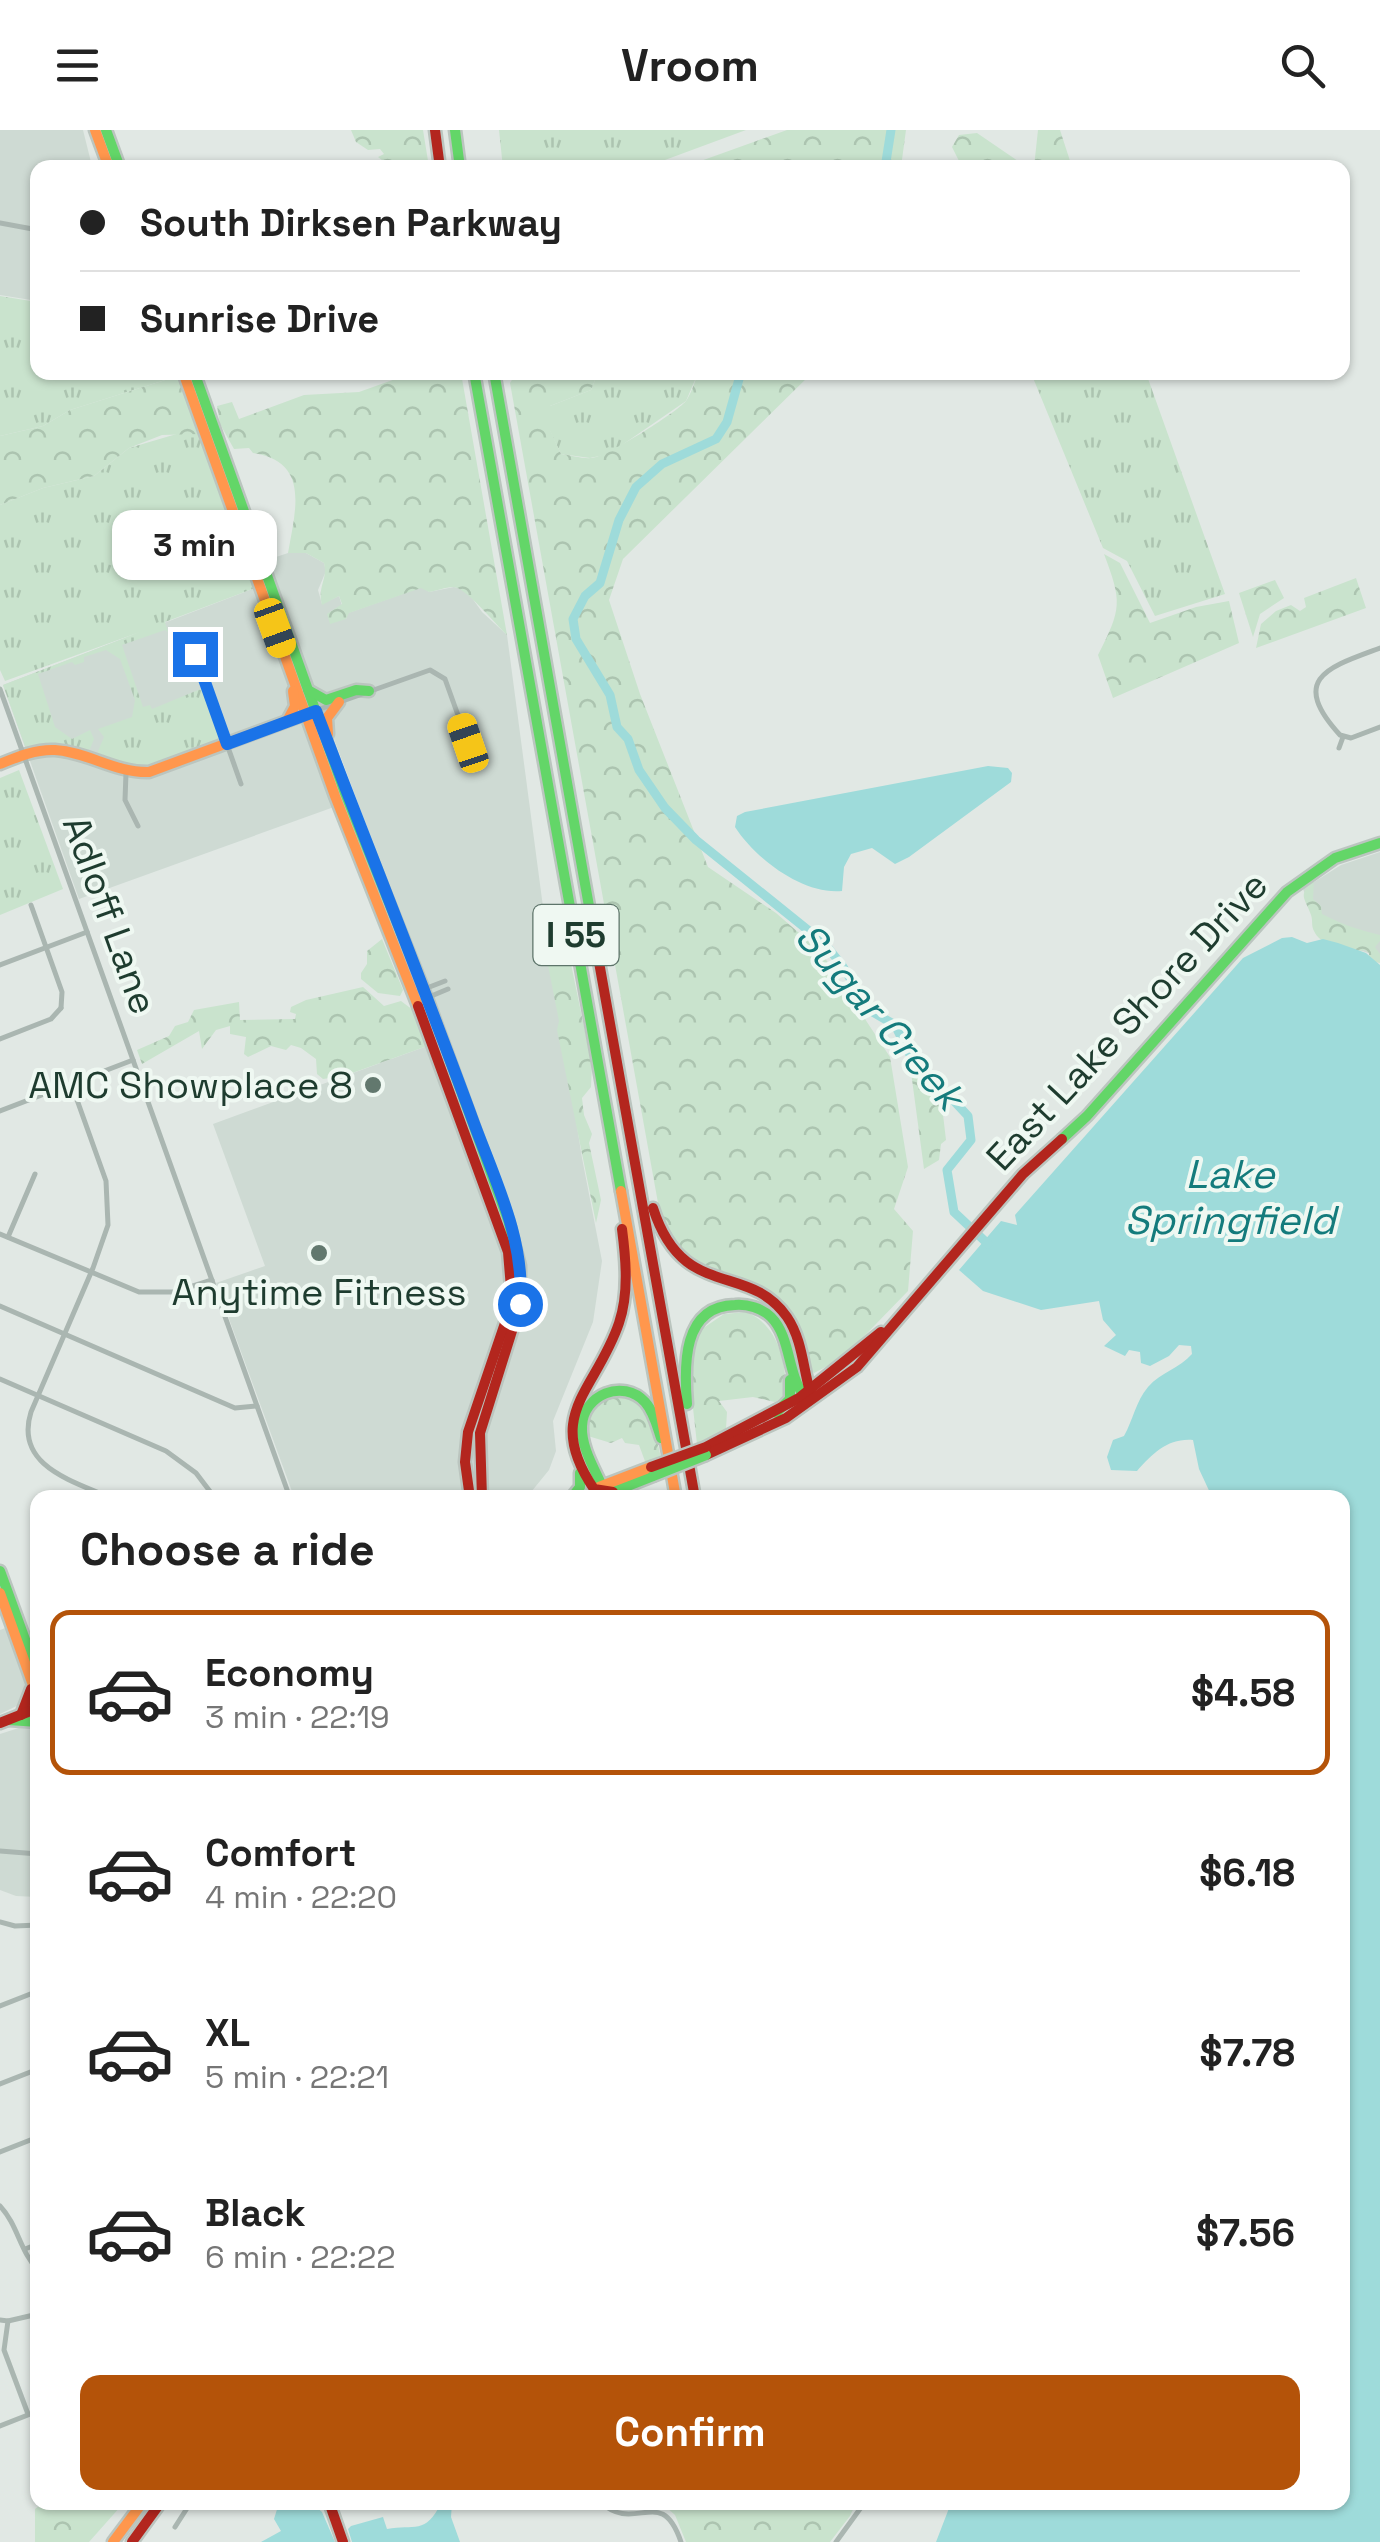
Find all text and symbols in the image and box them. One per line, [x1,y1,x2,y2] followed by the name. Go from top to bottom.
[621,37,759,94] text: Vroom
[50,38,105,93] icon: menu
[1275,38,1330,93] icon: search
[140,199,562,247] text: South Dirksen Parkway
[140,295,379,343] text: Sunrise Drive
[112,509,278,579] callout: 3 min
[153,525,236,565] text: 3 min
[251,595,299,661] car
[173,632,218,677] route end
[444,710,492,776] car
[52,809,168,1021] street label: Adloff Lane
[976,862,1278,1180] street label: East Lake Shore Drive
[534,905,618,965] road number: I 55
[784,912,978,1124] water label: Sugar Creek
[28,1061,353,1109] place label: AMC Showplace 8
[362,1074,384,1096] marker: AMC Showplace 8
[1124,1149,1340,1246] water label: Lake Springfield
[308,1242,330,1264] marker: Anytime Fitness
[171,1268,467,1316] place label: Anytime Fitness
[498,1282,543,1327] route start
[80,1521,375,1578] text: Choose a ride
[85,1648,175,1738] icon: car
[205,1649,374,1697] text: Economy
[1191,1669,1295,1717] text: $4.58
[205,1697,390,1737] text: 3 min · 22:19
[85,1828,175,1918] icon: car
[205,1829,356,1877] text: Comfort
[1199,1849,1295,1897] text: $6.18
[205,1877,397,1917] text: 4 min · 22:20
[85,2008,175,2098] icon: car
[205,2009,250,2057] text: XL
[1200,2029,1295,2077] text: $7.78
[205,2057,389,2097] text: 5 min · 22:21
[85,2188,175,2278] icon: car
[205,2189,306,2237] text: Black
[1196,2209,1295,2257] text: $7.56
[205,2237,396,2277] text: 6 min · 22:22
[80,2375,1300,2490] button: Confirm

